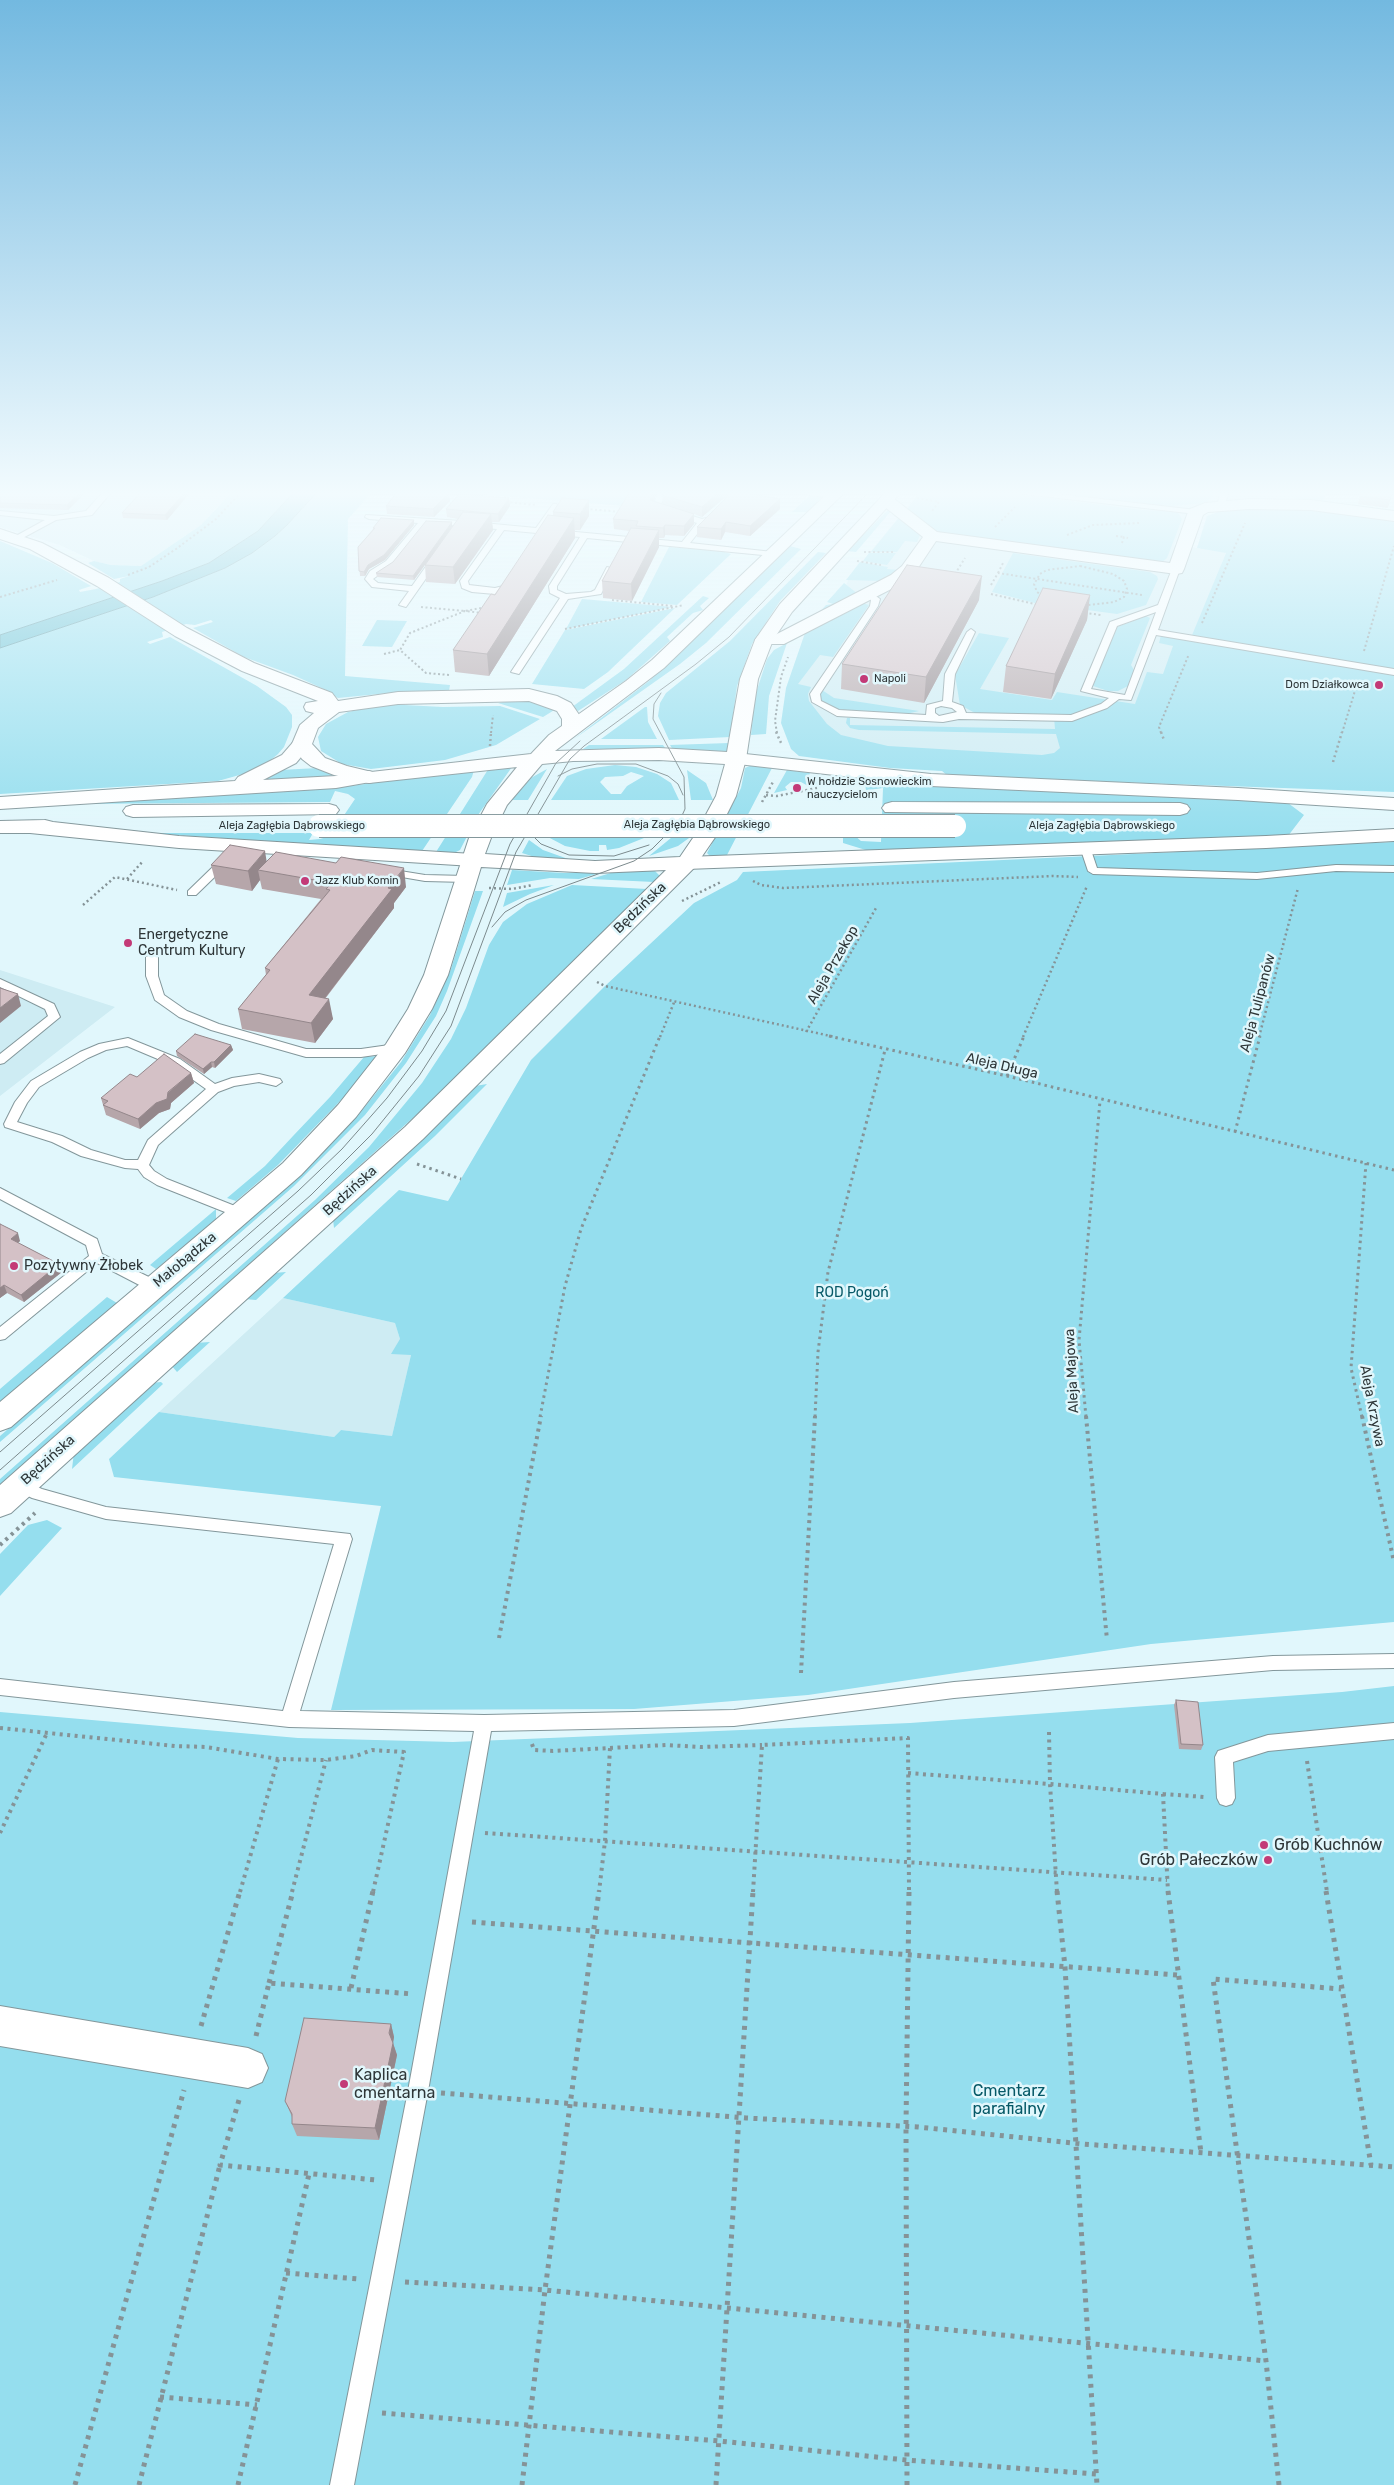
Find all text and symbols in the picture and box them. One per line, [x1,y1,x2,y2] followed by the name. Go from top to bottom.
[874,672,906,686] place label: Napoli
[858,673,870,685] marker: Napoli
[1285,678,1369,692] place label: Dom Działkowca
[1373,679,1385,691] marker: Dom Działkowca
[807,775,932,801] place label: W hołdzie Sosnowieckim nauczycielom
[791,782,803,794] marker: W hołdzie Sosnowieckim nauczycielom
[624,818,770,832] street label: Aleja Zagłębia Dąbrowskiego
[219,819,365,833] street label: Aleja Zagłębia Dąbrowskiego
[1029,819,1175,833] street label: Aleja Zagłębia Dąbrowskiego
[315,874,399,888] place label: Jazz Klub Komin
[299,875,311,887] marker: Jazz Klub Komin
[610,879,670,937] street label: Będzińska
[804,923,862,1007] street label: Aleja Przekop
[138,927,246,960] place label: Energetyczne Centrum Kultury
[122,937,134,949] marker: Energetyczne Centrum Kultury
[1237,952,1279,1054] street label: Aleja Tulipanów
[964,1050,1040,1082] street label: Aleja Długa
[320,1163,380,1219] street label: Będzińska
[150,1229,220,1291] street label: Małobądzka
[24,1258,143,1274] place label: Pozytywny Żłobek
[8,1260,20,1272] marker: Pozytywny Żłobek
[815,1285,889,1301] park label: ROD Pogoń
[1061,1328,1083,1414] street label: Aleja Majowa
[1356,1364,1388,1448] street label: Aleja Krzywa
[18,1432,78,1488] street label: Będzińska
[1274,1835,1382,1855] place label: Grób Kuchnów
[1258,1839,1270,1851] marker: Grób Kuchnów
[1140,1850,1258,1870] place label: Grób Pałeczków
[1262,1854,1274,1866] marker: Grób Pałeczków
[354,2065,435,2103] place label: Kaplica cmentarna
[338,2078,350,2090] marker: Kaplica cmentarna
[973,2081,1045,2119] park label: Cmentarz parafialny

